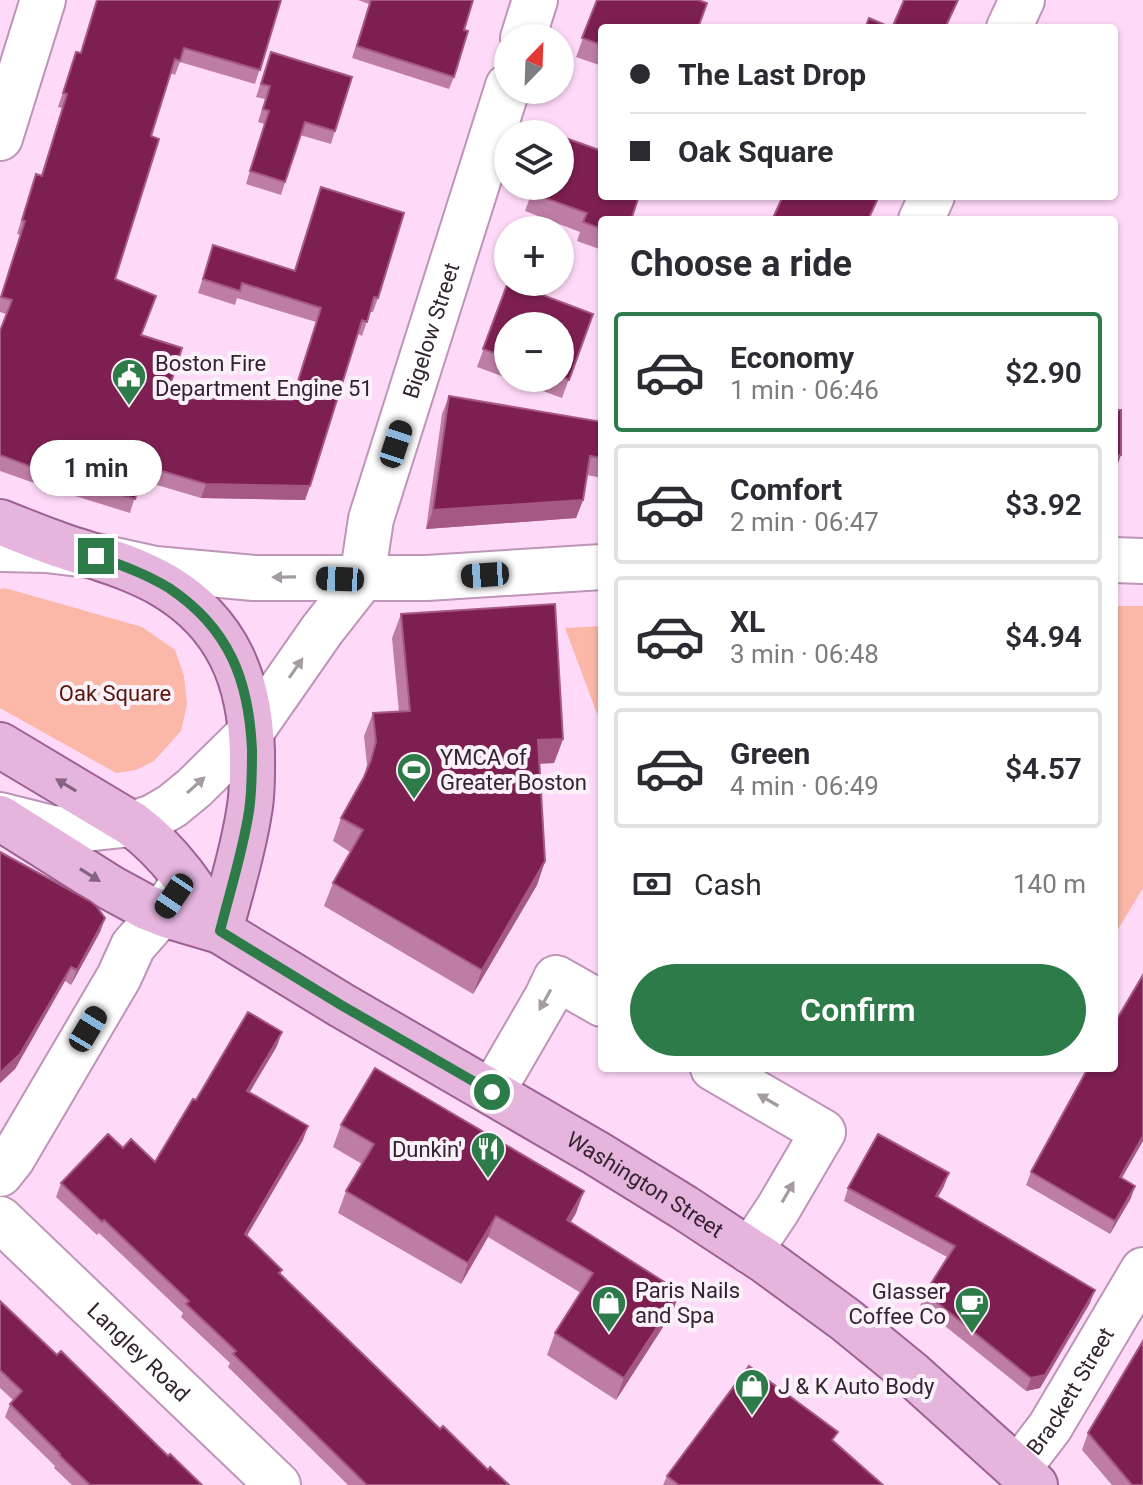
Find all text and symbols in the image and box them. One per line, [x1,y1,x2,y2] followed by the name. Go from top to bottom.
[494,24,574,104] north arrow
[494,24,574,392] map controls
[678,57,866,92] text: The Last Drop
[494,120,574,200] button: layers
[678,134,833,169] text: Oak Square
[494,216,574,296] button: +
[630,243,852,285] text: Choose a ride
[397,259,464,401] street label: Bigelow Street
[494,312,574,392] button: −
[634,336,706,408] icon: car
[730,340,854,375] text: Economy
[155,351,373,401] place label: Boston Fire Department Engine 51
[1005,355,1082,390] text: $2.90
[110,357,148,407] public building icon: Boston Fire Department Engine 51
[730,375,879,405] text: 1 min · 06:46
[377,417,415,471] car
[30,440,162,496] callout: 1 min
[63,453,129,483] text: 1 min
[634,468,706,540] icon: car
[730,472,842,507] text: Comfort
[1005,487,1082,522] text: $3.92
[730,507,879,537] text: 2 min · 06:47
[78,538,114,574] route end
[460,561,510,589] car
[316,566,364,592] car
[271,571,296,584] one-way arrow
[634,600,706,672] icon: car
[730,604,765,639] text: XL
[1005,619,1082,654] text: $4.94
[730,639,879,669] text: 3 min · 06:48
[288,658,303,679] one-way arrow
[59,681,171,706] park label: Oak Square
[634,732,706,804] icon: car
[730,736,810,771] text: Green
[440,745,587,795] place label: YMCA of Greater Boston
[395,751,433,801] sports icon: YMCA of Greater Boston
[1005,751,1082,786] text: $4.57
[730,771,879,801] text: 4 min · 06:49
[187,777,206,795] one-way arrow
[55,778,77,792] one-way arrow
[630,862,674,906] icon: cash
[79,867,101,881] one-way arrow
[694,867,762,902] text: Cash
[151,869,197,923] car
[1013,869,1086,899] text: 140 m
[630,964,1086,1056] button: Confirm
[538,989,552,1012] one-way arrow
[65,1002,111,1056] car
[474,1074,510,1110] route start
[757,1093,779,1107] one-way arrow
[563,1126,728,1242] street label: Washington Street
[469,1130,507,1180] restaurant icon: Dunkin'
[392,1137,462,1162] place label: Dunkin'
[781,1181,795,1203] one-way arrow
[635,1278,740,1328] place label: Paris Nails and Spa
[848,1279,947,1329] place label: Glasser Coffee Co
[590,1284,628,1334] shop icon: Paris Nails and Spa
[953,1285,991,1335] cafe icon: Glasser Coffee Co
[83,1297,195,1406] street label: Langley Road
[1021,1323,1119,1459] street label: Brackett Street
[733,1367,771,1417] shop icon: J & K Auto Body
[778,1374,935,1399] place label: J & K Auto Body

